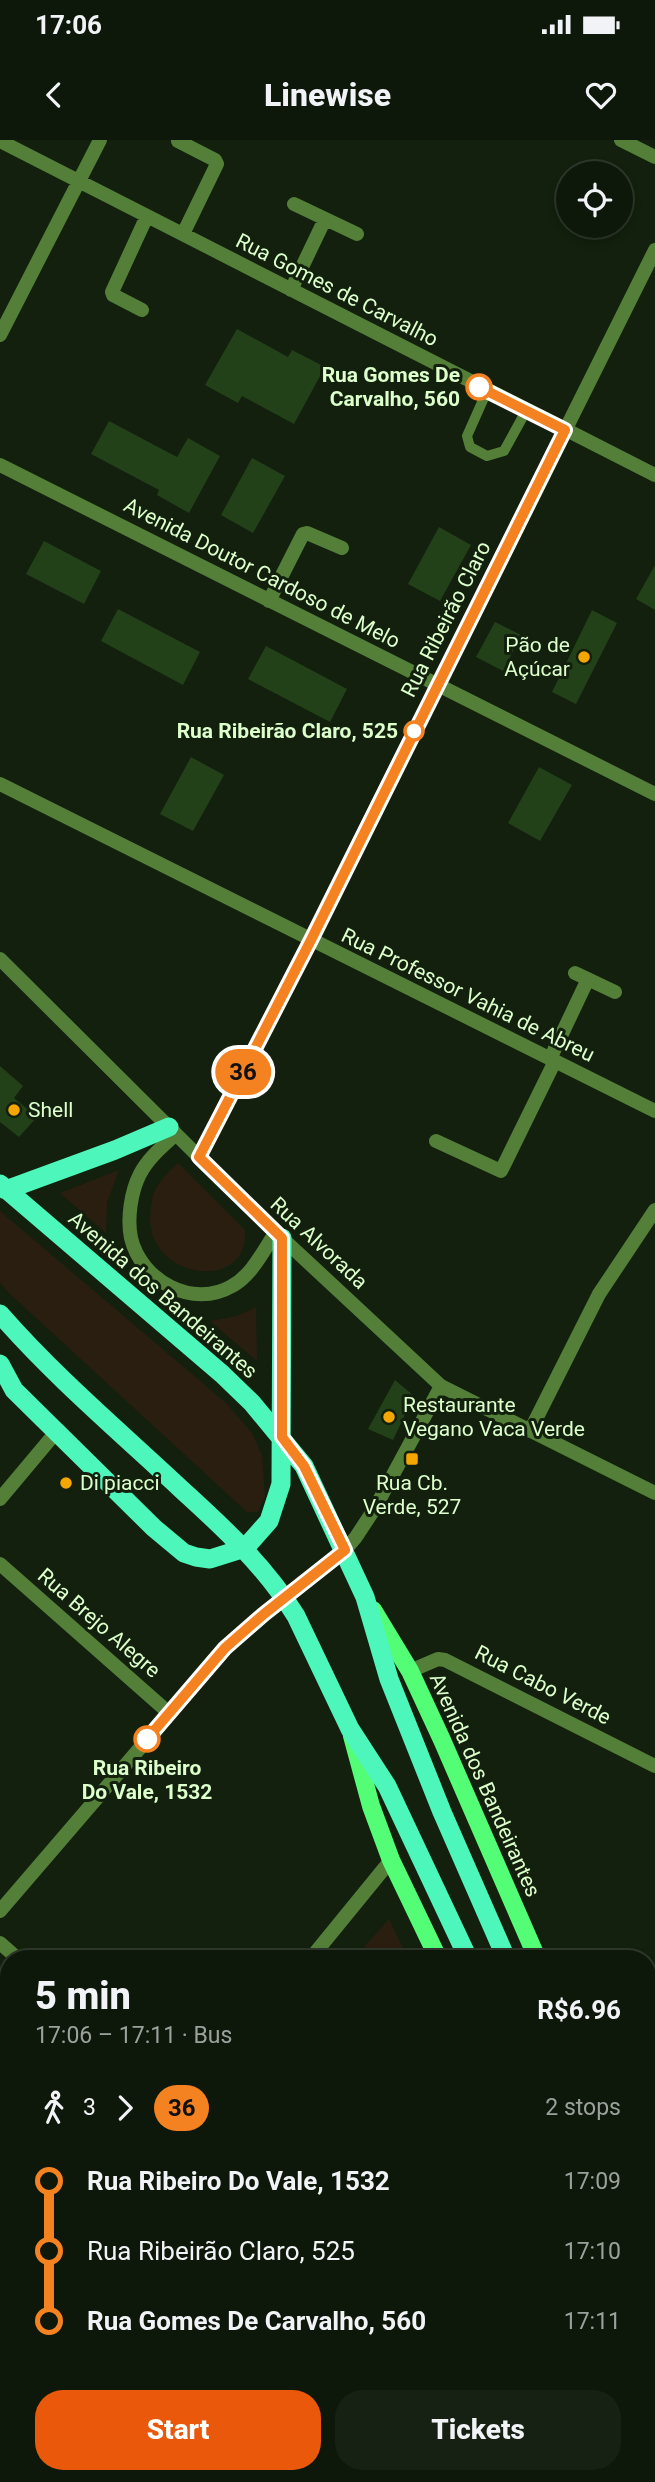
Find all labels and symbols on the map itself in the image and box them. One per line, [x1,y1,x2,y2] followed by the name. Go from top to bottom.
[232,229,442,351] street label: Rua Gomes de Carvalho
[322,363,460,411] place label: Rua Gomes De Carvalho, 560
[466,374,492,400] marker: Rua Gomes De Carvalho, 560
[120,493,404,653] street label: Avenida Doutor Cardoso de Melo
[396,537,496,701] street label: Rua Ribeirão Claro
[504,633,570,681] place label: Pão de Açúcar
[576,649,592,665] marker: Pão de Açúcar
[177,719,398,743] place label: Rua Ribeirão Claro, 525
[404,721,424,741] marker: Rua Ribeirão Claro, 525
[338,923,598,1067] street label: Rua Professor Vahia de Abreu
[212,1049,274,1095] line badge: 36
[28,1098,73,1122] place label: Shell
[6,1102,22,1118] marker: Shell
[266,1192,372,1294] street label: Rua Alvorada
[64,1207,262,1383] street label: Avenida dos Bandeirantes
[403,1393,585,1441] place label: Restaurante Vegano Vaca Verde
[381,1409,397,1425] marker: Restaurante Vegano Vaca Verde
[404,1451,420,1467] marker: Rua Cb. Verde, 527
[80,1471,160,1495] place label: Di piacci
[363,1471,461,1519] place label: Rua Cb. Verde, 527
[58,1475,74,1491] marker: Di piacci
[33,1563,165,1683] street label: Rua Brejo Alegre
[471,1640,615,1730] street label: Rua Cabo Verde
[425,1670,545,1900] street label: Avenida dos Bandeirantes
[134,1726,160,1752] marker: Rua Ribeiro Do Vale, 1532
[82,1756,212,1804] place label: Rua Ribeiro Do Vale, 1532

